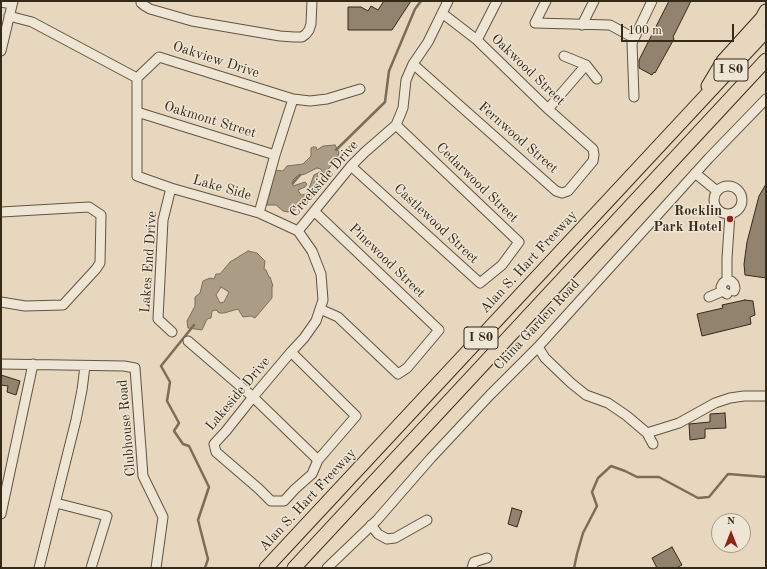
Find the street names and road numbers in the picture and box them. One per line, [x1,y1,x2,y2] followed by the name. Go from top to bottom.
[487,30,569,110] street label: Oakwood Street
[171,38,261,82] street label: Oakview Drive
[714,59,748,81] road number: I 80
[162,98,258,142] street label: Oakmont Street
[475,99,561,177] street label: Fernwood Street
[286,137,362,221] street label: Creekside Drive
[432,139,522,227] street label: Cedarwood Street
[191,172,253,204] street label: Lake Side
[390,180,482,268] street label: Castlewood Street
[477,207,581,317] street label: Alan S. Hart Freeway
[137,210,161,314] street label: Lakes End Drive
[345,220,429,302] street label: Pinewood Street
[491,276,583,374] street label: China Garden Road
[464,327,498,349] road number: I 80
[202,354,274,434] street label: Lakeside Drive
[114,379,140,477] street label: Clubhouse Road
[256,445,360,555] street label: Alan S. Hart Freeway

